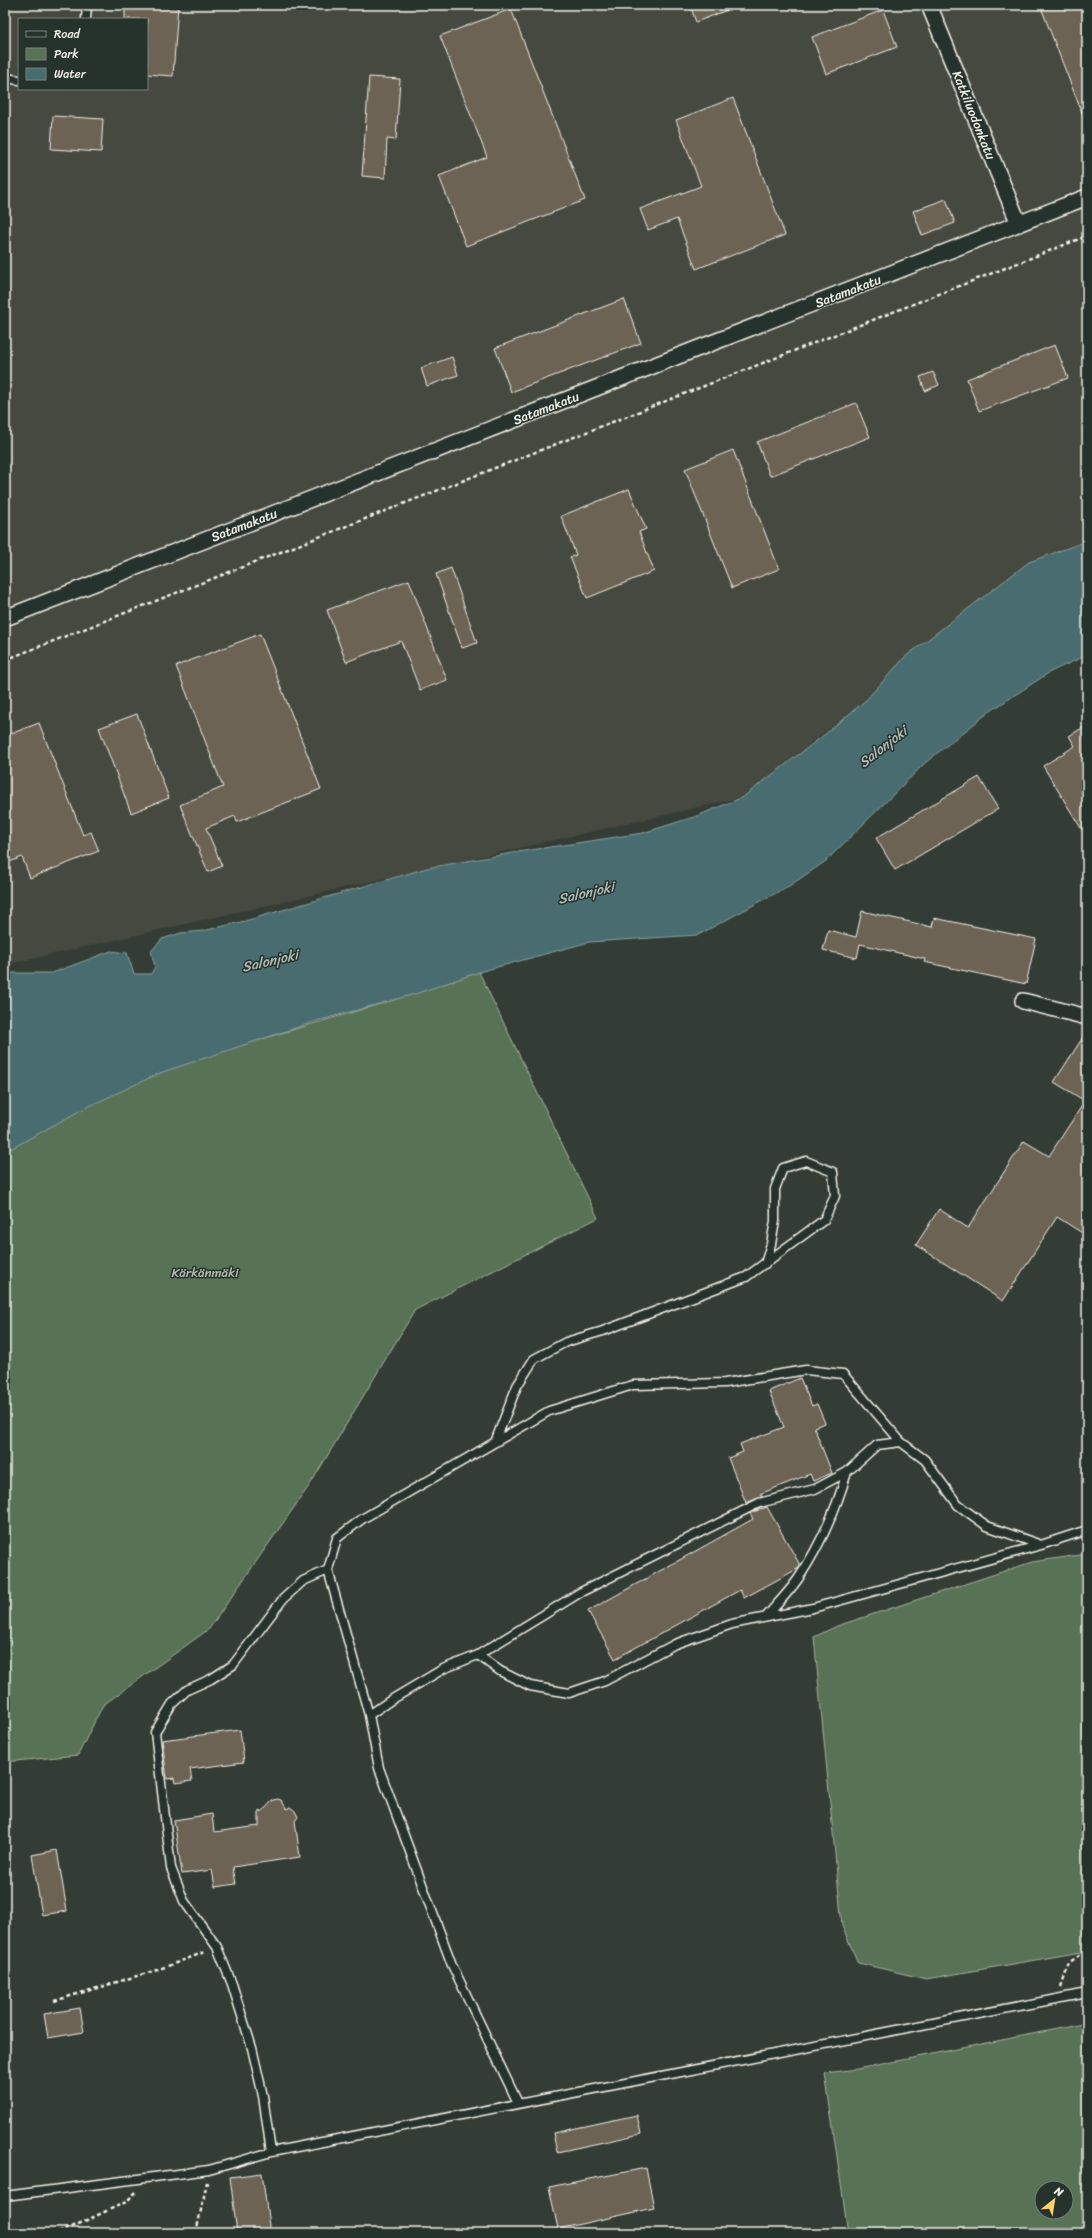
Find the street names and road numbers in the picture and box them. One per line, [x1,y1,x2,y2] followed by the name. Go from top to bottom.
[946,67,1002,163] street label: Katkiluodonkatu
[811,268,885,314] street label: Satamakatu
[509,385,583,431] street label: Satamakatu
[207,502,281,548] street label: Satamakatu

